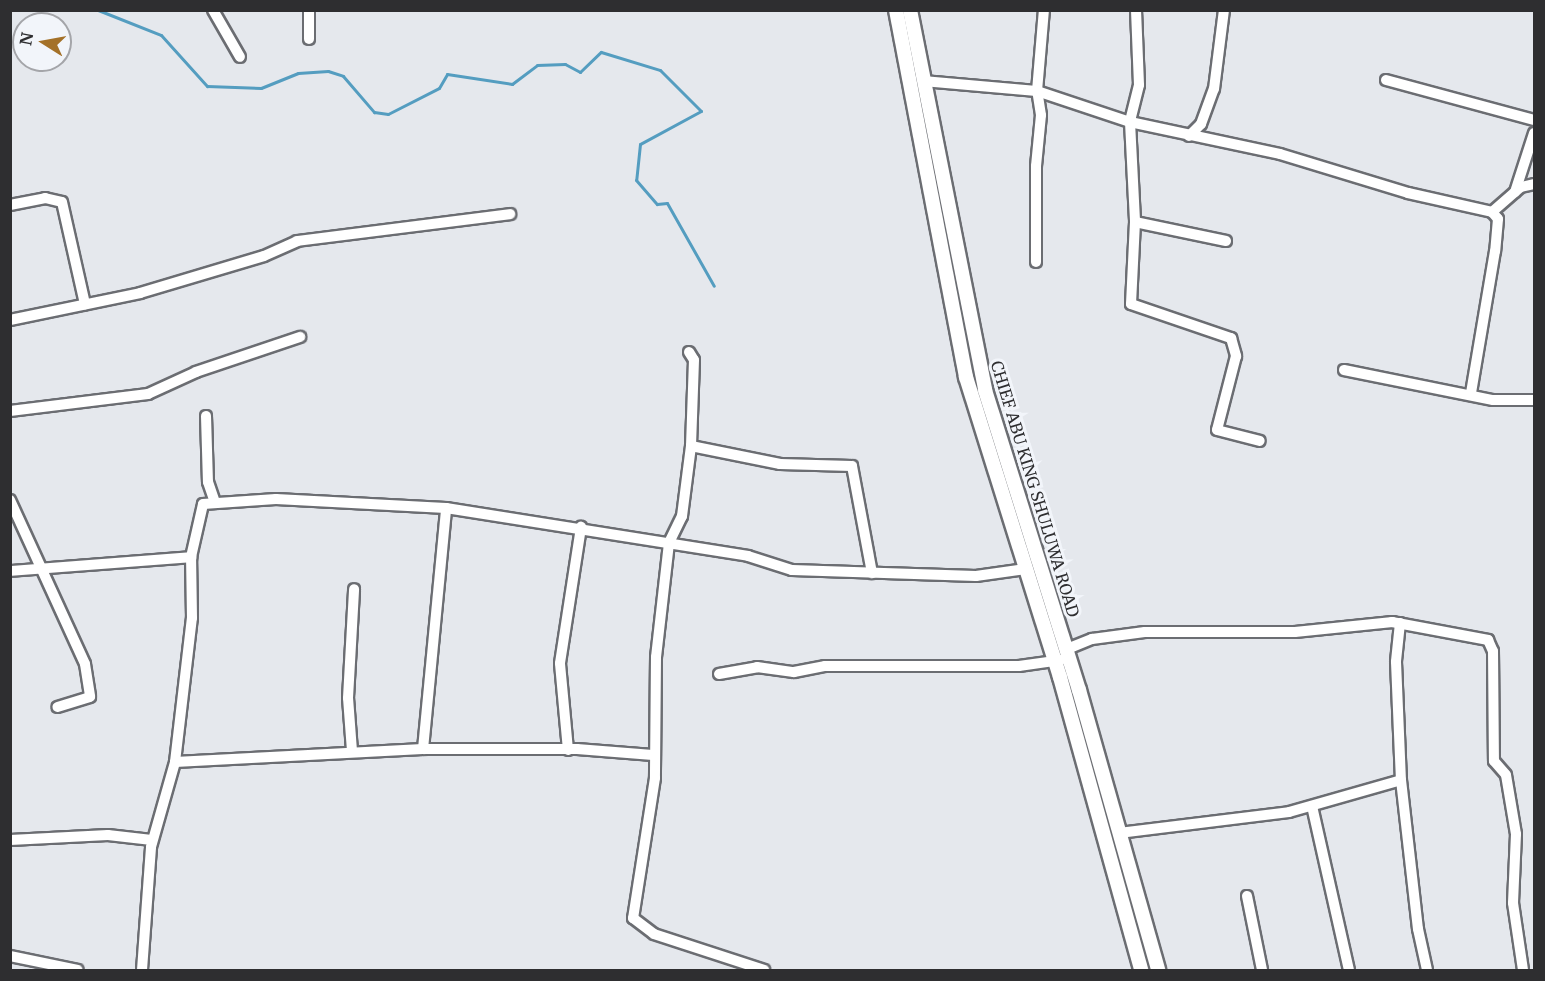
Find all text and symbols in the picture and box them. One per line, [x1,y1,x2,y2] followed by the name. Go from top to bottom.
[12,12,72,72] north arrow
[15,31,37,47] text: N
[987,359,1083,619] street label: CHIEF ABU KING SHULUWA ROAD

